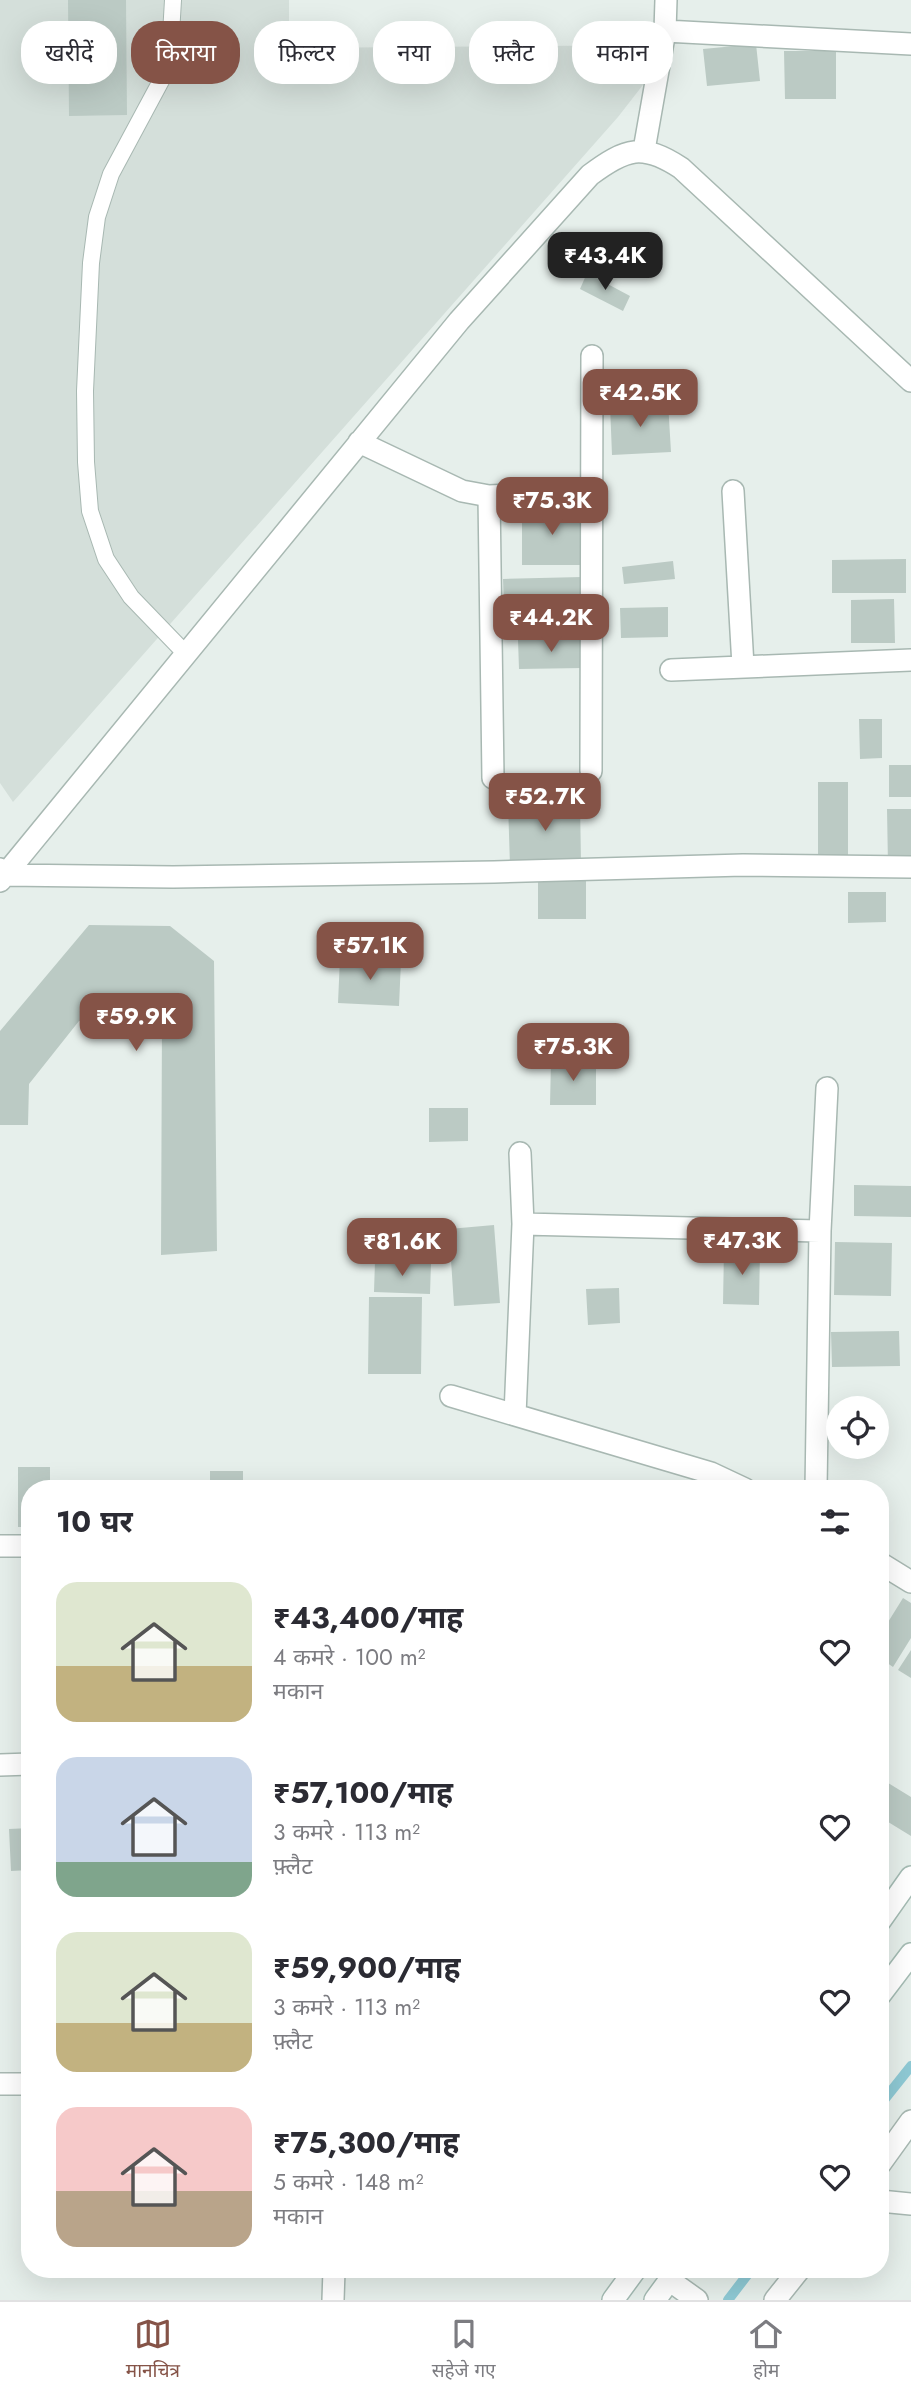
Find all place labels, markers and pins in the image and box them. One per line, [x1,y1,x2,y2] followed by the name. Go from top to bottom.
[548,232,662,292] pin: ₹43.4K
[583,370,697,429] pin: ₹42.5K
[495,477,609,537] pin: ₹75.3K
[494,594,608,654] pin: ₹44.2K
[488,774,602,833] pin: ₹52.7K
[313,922,427,982] pin: ₹57.1K
[79,993,193,1053] pin: ₹59.9K
[516,1024,630,1083] pin: ₹75.3K
[345,1218,459,1278] pin: ₹81.6K
[685,1218,799,1277] pin: ₹47.3K

